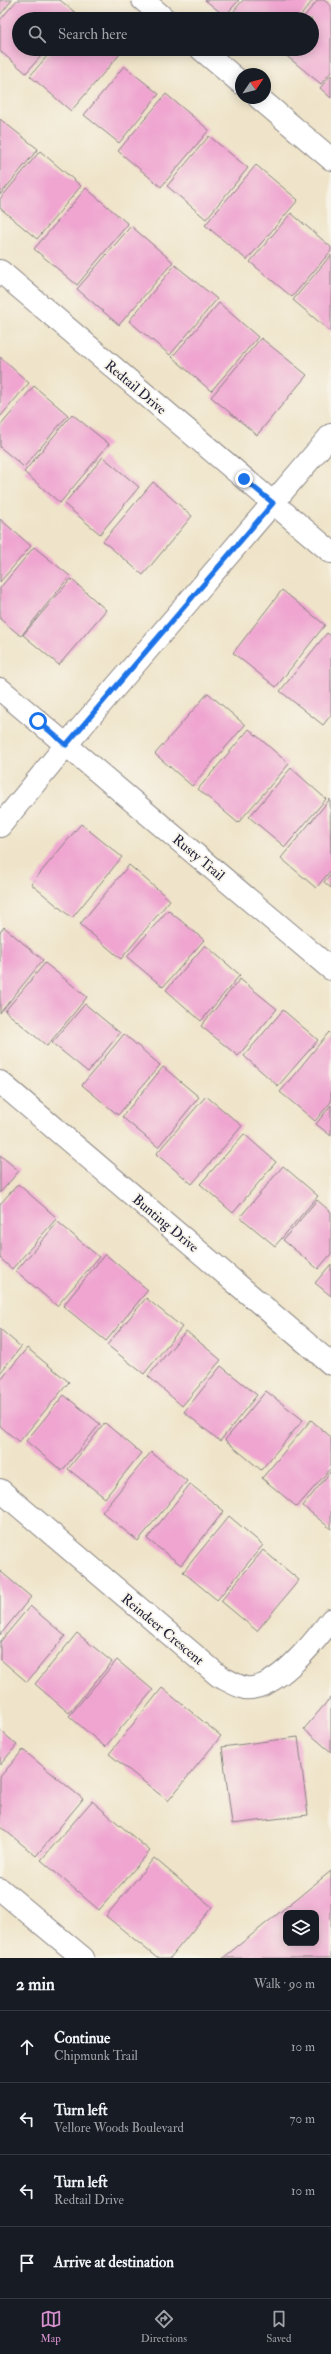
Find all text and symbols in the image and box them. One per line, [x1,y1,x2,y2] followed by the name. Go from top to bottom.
[12,12,319,56] search box
[26,23,48,45] icon: search
[58,25,127,44] text: Search here
[235,68,271,104] north arrow
[101,357,170,418] street label: Redtail Drive
[235,470,253,488] route end
[29,712,47,730] route start
[169,831,228,885] street label: Rusty Trail
[129,1191,202,1256] street label: Bunting Drive
[118,1590,208,1669] street label: Reindeer Crescent
[283,1910,319,1946] map controls
[283,1910,319,1946] button: layers
[16,1974,55,1995] text: 2 min
[254,1976,315,1992] text: Walk · 90 m
[54,2029,110,2048] text: Continue
[16,2036,38,2058] icon: ahead
[291,2039,315,2055] text: 10 m
[54,2048,138,2064] text: Chipmunk Trail
[54,2101,108,2120] text: Turn left
[16,2108,38,2130] icon: left
[290,2111,315,2127] text: 70 m
[54,2120,184,2136] text: Vellore Woods Boulevard
[54,2173,108,2192] text: Turn left
[16,2180,38,2202] icon: left
[291,2183,315,2199] text: 10 m
[54,2192,124,2208] text: Redtail Drive
[16,2252,38,2274] icon: arrive
[54,2253,174,2272] text: Arrive at destination
[40,2308,62,2345] tab: Map
[141,2308,187,2345] tab: Directions
[266,2308,291,2345] tab: Saved

